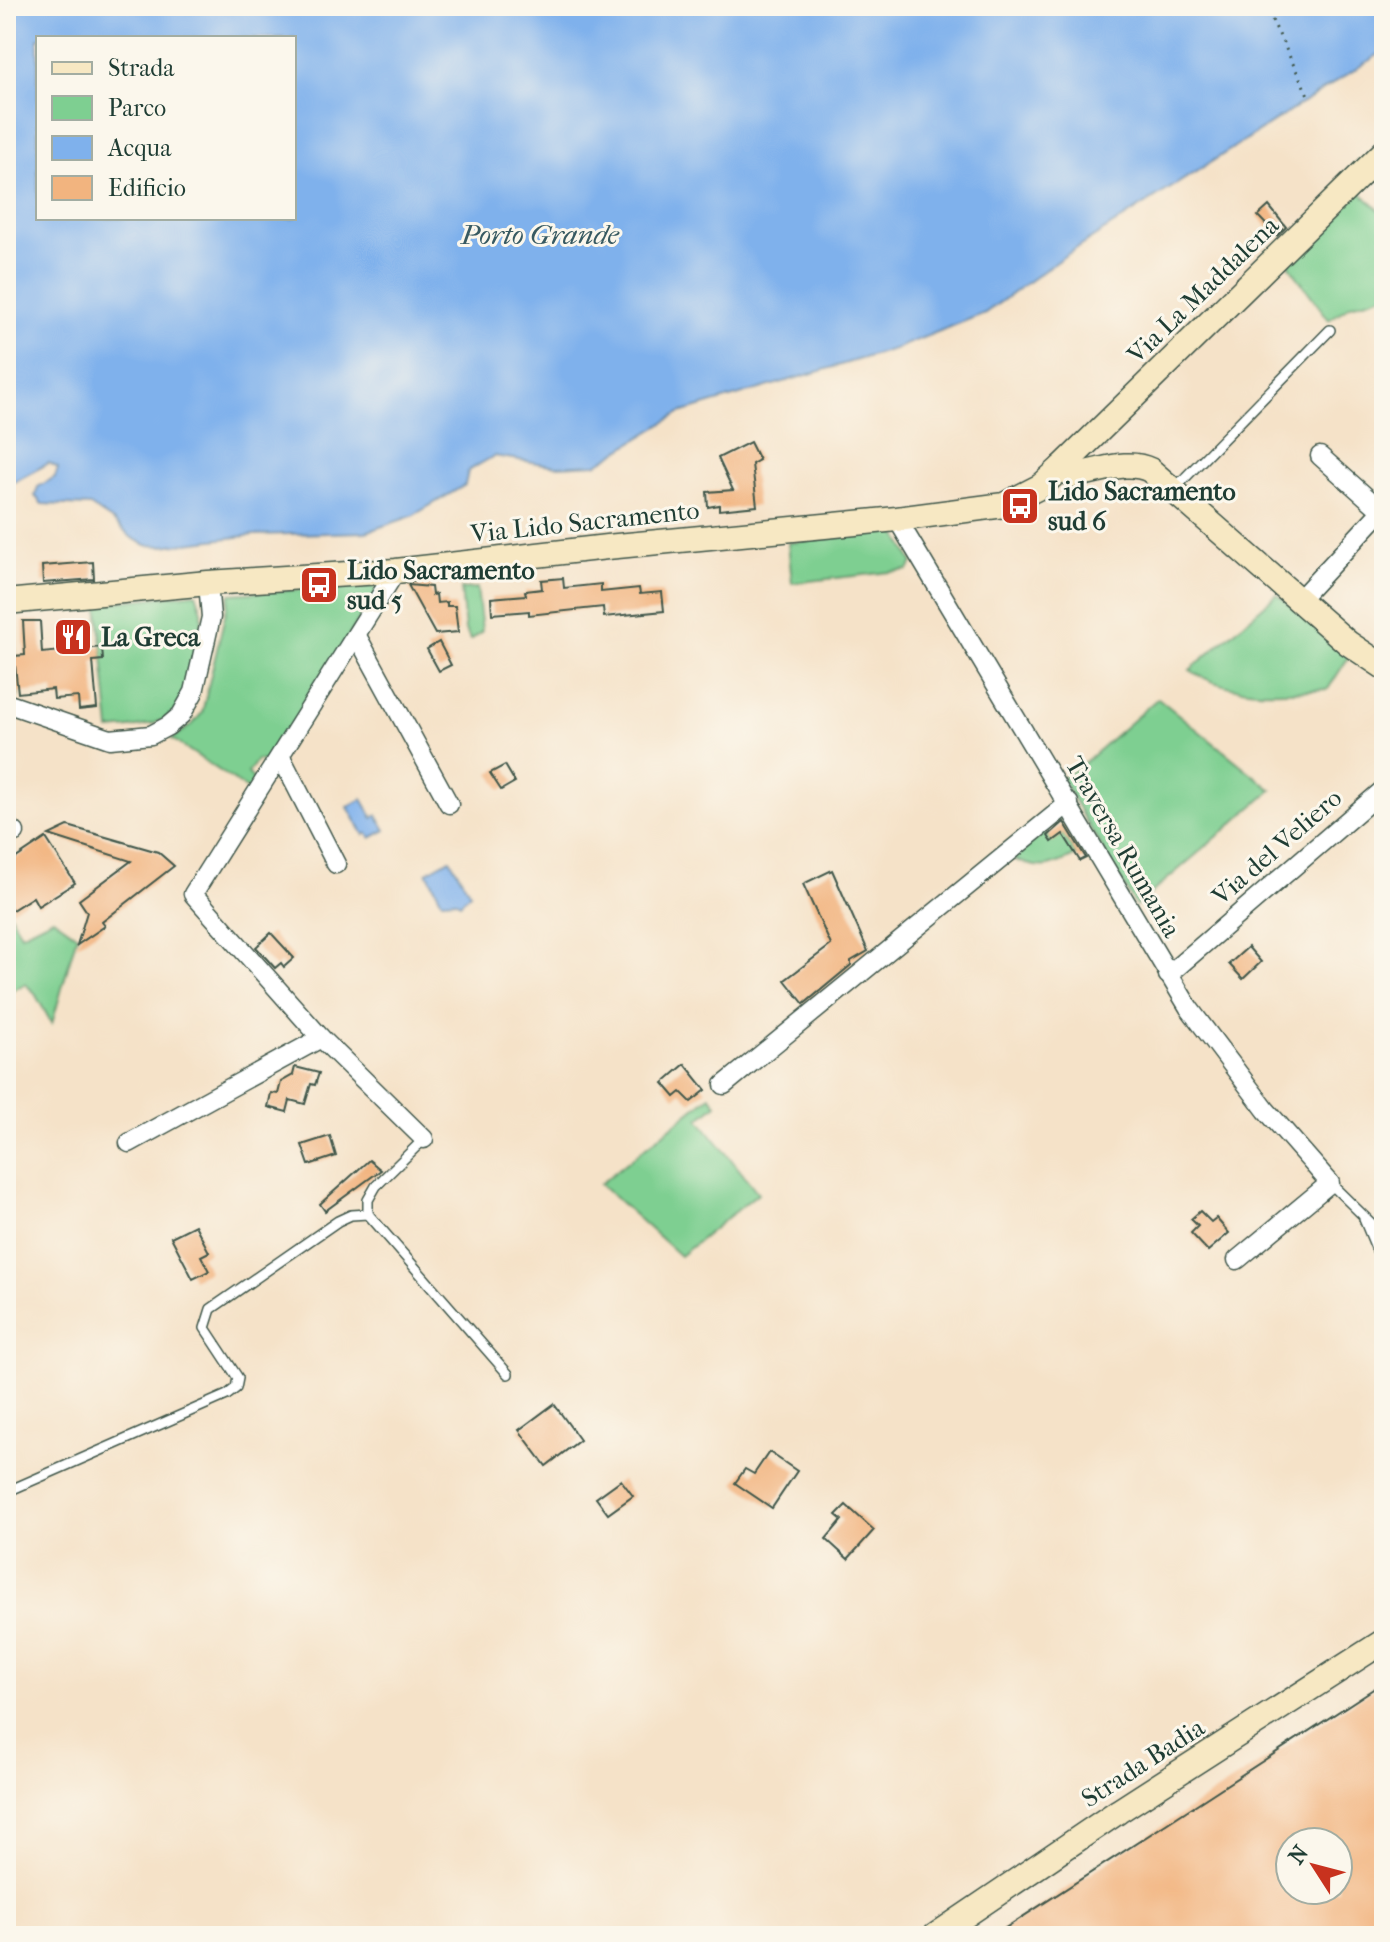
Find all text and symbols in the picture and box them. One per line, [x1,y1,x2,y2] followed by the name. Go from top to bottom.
[36,36,296,220] legend
[108,54,175,82] text: Strada
[108,94,166,122] text: Parco
[107,134,172,162] text: Acqua
[108,174,186,202] text: Edificio
[1120,209,1286,371] street label: Via La Maddalena
[459,218,620,251] water label: Porto Grande
[1048,476,1236,537] place label: Lido Sacramento sud 6
[999,485,1041,527] bus stop icon: Lido Sacramento sud 6
[468,495,701,550] street label: Via Lido Sacramento
[347,555,535,616] place label: Lido Sacramento sud 5
[298,564,340,606] bus stop icon: Lido Sacramento sud 5
[52,616,94,658] restaurant icon: La Greca
[101,622,201,653] place label: La Greca
[1059,751,1188,944] street label: Traversa Rumania
[1205,782,1348,912] street label: Via del Veliero
[1076,1711,1211,1814] street label: Strada Badia
[1274,1826,1354,1906] north arrow
[1283,1840,1314,1869] text: N

